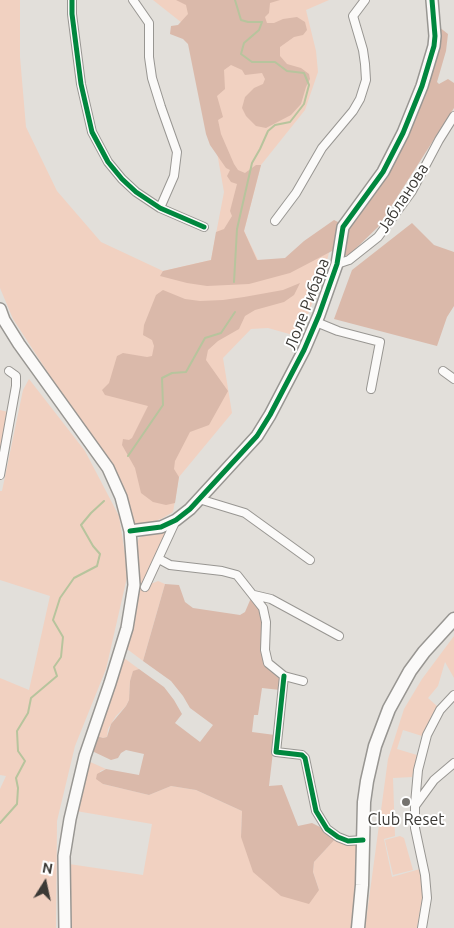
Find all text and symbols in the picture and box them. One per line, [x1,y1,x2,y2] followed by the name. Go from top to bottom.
[373,160,433,236] street label: Јабланова
[281,256,333,352] street label: Лоле Рибара
[400,796,412,808] marker: Club Reset
[368,810,444,830] place label: Club Reset
[20,858,70,908] north arrow
[41,859,54,877] text: N

